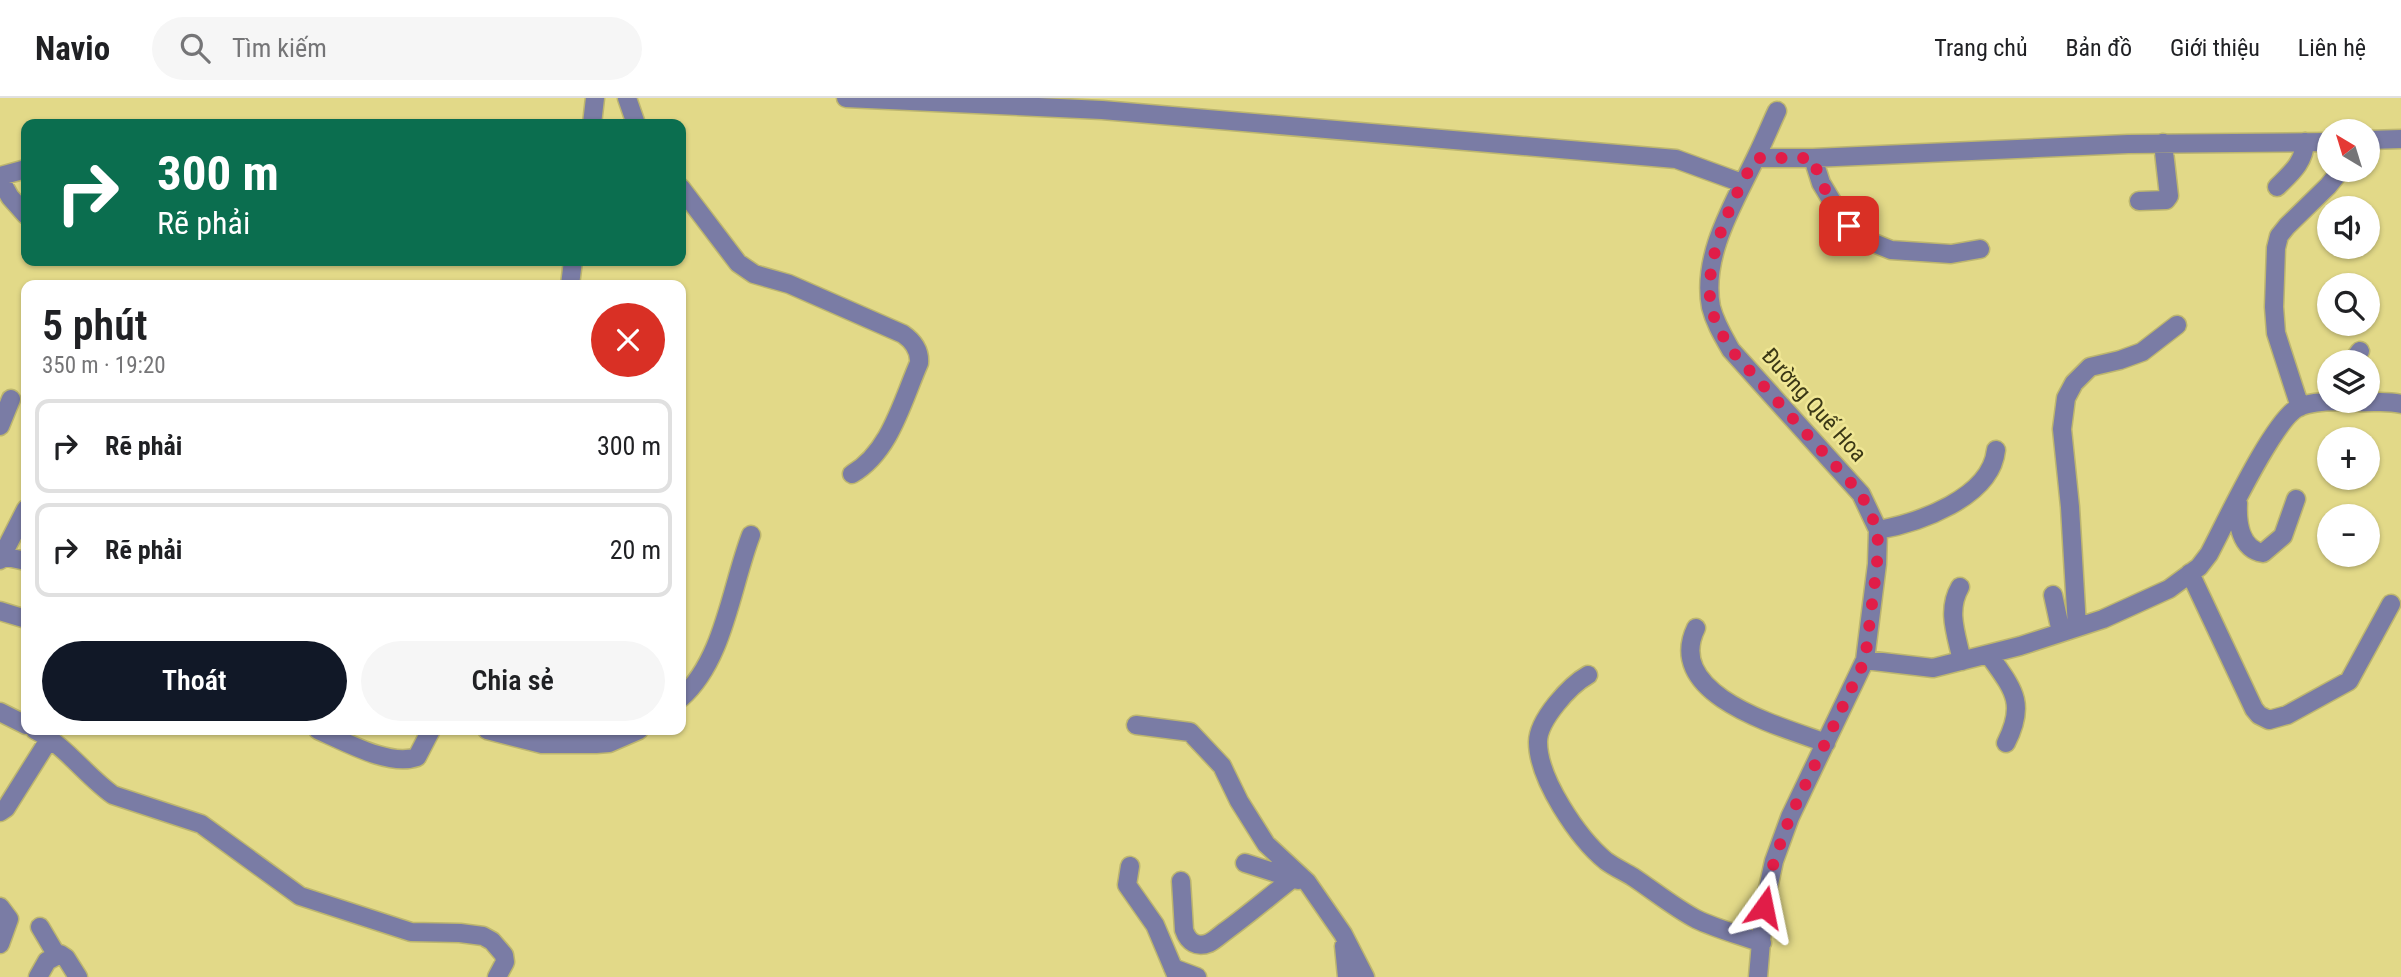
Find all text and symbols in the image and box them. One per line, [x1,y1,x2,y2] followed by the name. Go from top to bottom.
[152,17,642,80] search box
[35,29,110,68] text: Navio
[176,29,214,67] icon: search
[232,33,327,63] text: Tìm kiếm
[1934,34,2028,62] text: Trang chủ
[2066,34,2132,62] text: Bản đồ
[2170,34,2260,62] text: Giới thiệu
[2298,34,2366,62] text: Liên hệ
[2317,119,2380,182] north arrow
[2317,119,2380,567] map controls
[157,145,279,202] text: 300 m
[42,147,133,238] icon: right
[1819,196,1879,256] pin
[2317,196,2380,259] button: sound
[157,204,250,242] text: Rẽ phải
[1830,207,1868,245] icon: arrive
[2317,273,2380,336] button: search
[42,301,148,350] text: 5 phút
[591,303,665,377] button: close
[1756,343,1872,467] street label: Đường Quế Hoa
[2317,350,2380,413] button: layers
[42,352,166,379] text: 350 m · 19:20
[46,427,84,465] icon: right
[2317,427,2380,490] button: +
[105,431,182,461] text: Rẽ phải
[597,431,661,461] text: 300 m
[2317,504,2380,567] button: −
[46,531,84,569] icon: right
[105,535,182,565] text: Rẽ phải
[610,535,661,565] text: 20 m
[42,641,347,721] button: Thoát
[361,641,665,721] button: Chia sẻ
[1727,870,1801,944] position arrow

